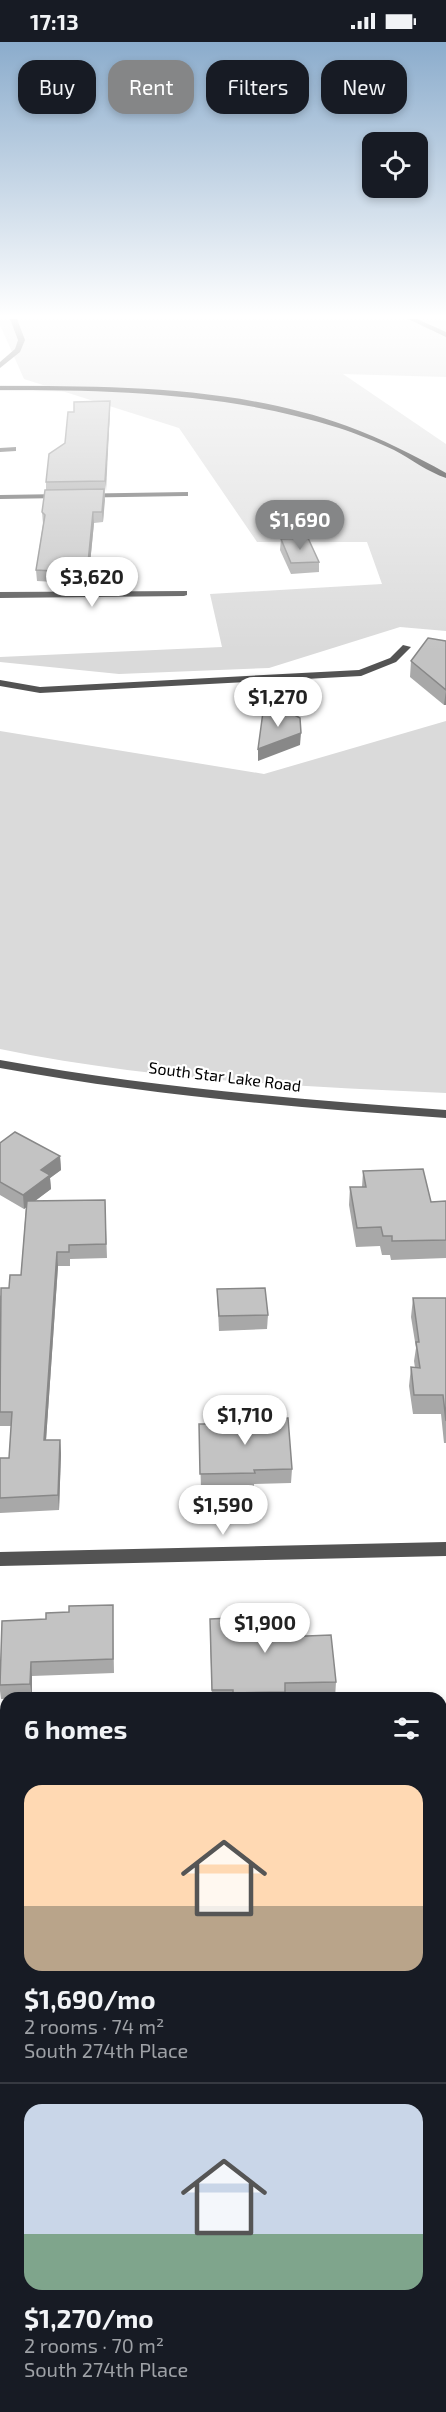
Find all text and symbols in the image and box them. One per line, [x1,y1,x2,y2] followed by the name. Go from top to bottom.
[30,8,79,34] text: 17:13
[18,60,96,114] chip: Buy
[108,60,194,114] chip: Rent
[206,60,309,114] chip: Filters
[321,60,407,114] chip: New
[362,132,428,198] map controls
[362,132,428,198] button: locate
[251,500,349,551] pin: $1,690
[269,507,331,531] text: $1,690
[43,557,141,608] pin: $3,620
[60,564,124,588] text: $3,620
[229,677,327,728] pin: $1,270
[248,684,308,708] text: $1,270
[148,1057,302,1095] street label: South Star Lake Road
[196,1395,294,1446] pin: $1,710
[217,1402,273,1426] text: $1,710
[174,1485,272,1536] pin: $1,590
[193,1492,253,1516] text: $1,590
[216,1603,314,1654] pin: $1,900
[234,1610,296,1634] text: $1,900
[390,1712,423,1745] icon: filters
[24,1713,127,1744] text: 6 homes
[170,1824,278,1932] icon: home
[24,1983,155,2014] text: $1,690/mo
[24,2014,164,2038] text: 2 rooms · 74 m²
[24,2038,188,2062] text: South 274th Place
[170,2143,278,2251] icon: home
[24,2302,154,2333] text: $1,270/mo
[24,2333,164,2357] text: 2 rooms · 70 m²
[24,2357,188,2381] text: South 274th Place

